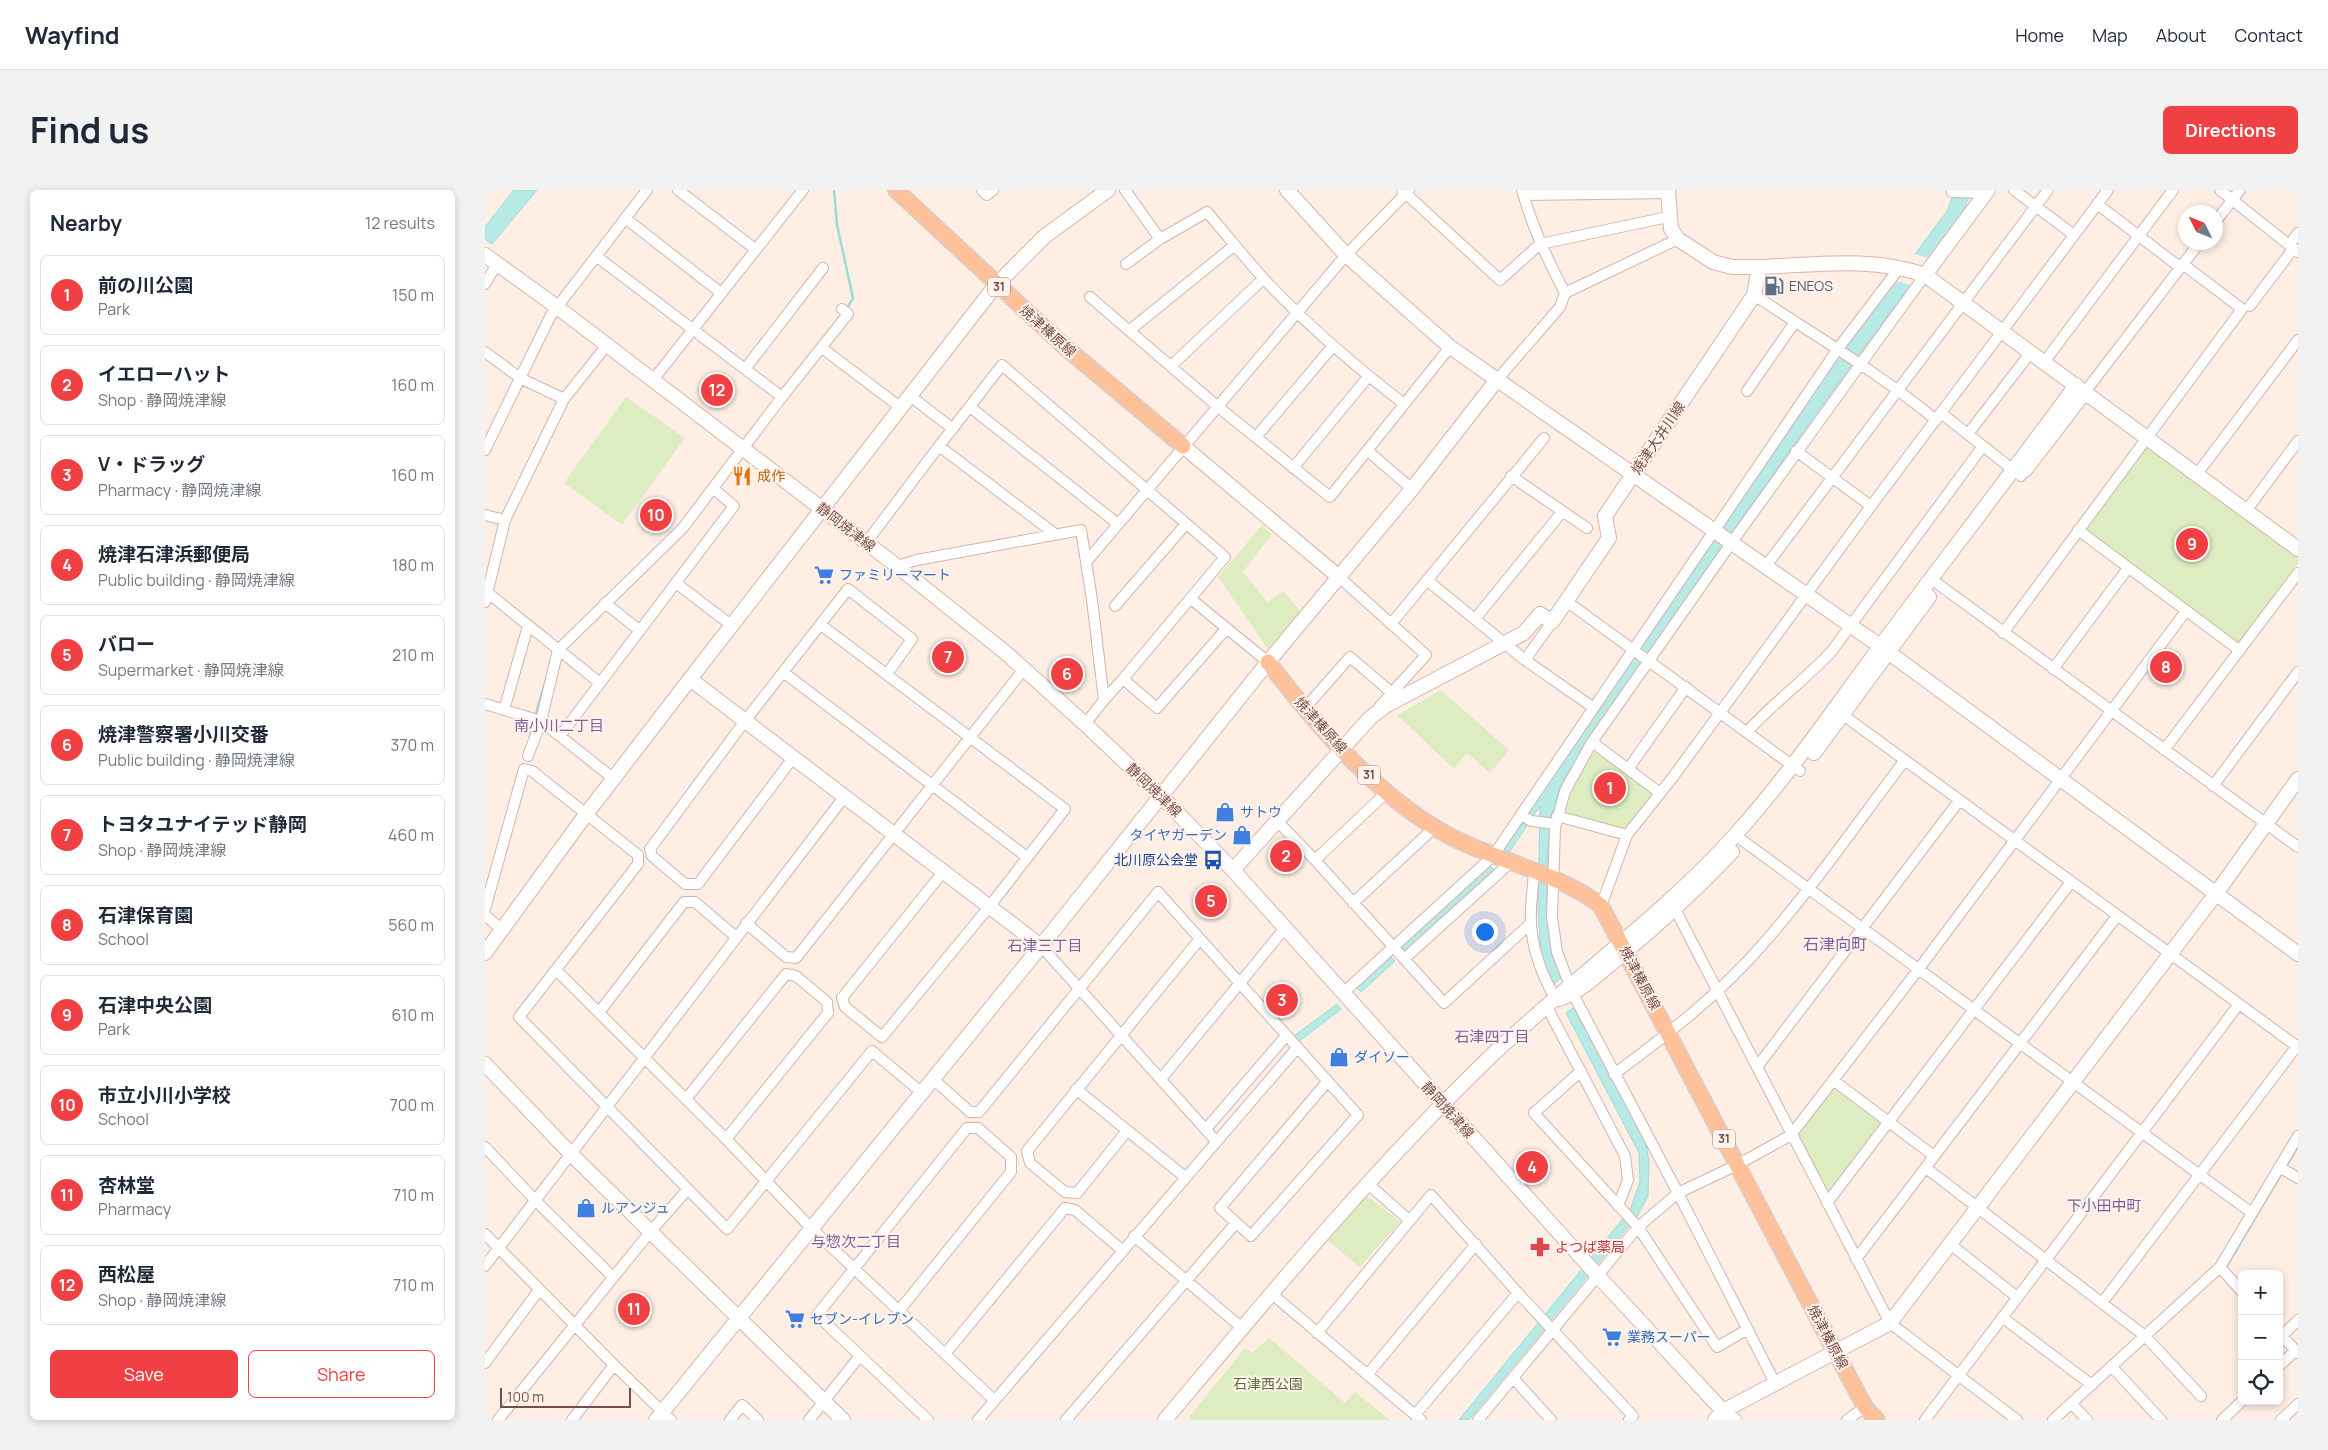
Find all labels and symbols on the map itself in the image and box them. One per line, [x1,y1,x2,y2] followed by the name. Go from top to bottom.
[2178,205,2223,250] north arrow
[1763,275,1785,297] fuel station icon: ENEOS
[1789,276,1833,295] place label: ENEOS
[988,278,1010,296] road number: 31
[1016,300,1081,361] street label: 焼津榛原線
[701,371,733,409] pin: 12
[1626,398,1689,478] street label: 焼津大井川線
[731,465,753,487] restaurant icon: 成作
[757,466,785,485] place label: 成作
[640,496,672,534] pin: 10
[813,498,880,556] street label: 静岡焼津線
[2176,525,2208,563] pin: 9
[813,564,835,586] supermarket icon: ファミリーマート
[839,565,951,584] place label: ファミリーマート
[932,638,964,676] pin: 7
[2150,648,2182,686] pin: 8
[1051,655,1083,693] pin: 6
[1291,692,1352,757] street label: 焼津榛原線
[514,715,604,736] district label: 南小川二丁目
[1123,758,1186,821] street label: 静岡焼津線
[1358,766,1380,784] road number: 31
[1594,769,1626,807] pin: 1
[1214,801,1236,823] shop icon: サトウ
[1240,802,1282,821] place label: サトウ
[1231,824,1253,846] shop icon: タイヤガーデン
[1129,825,1227,844] place label: タイヤガーデン
[1270,837,1302,875] pin: 2
[1202,849,1224,871] bus stop icon: 北川原公会堂
[1114,850,1198,869] place label: 北川原公会堂
[1195,882,1227,920] pin: 5
[1472,919,1498,945] your location
[1803,933,1867,955] district label: 石津向町
[1007,935,1083,956] district label: 石津三丁目
[1616,942,1665,1013] street label: 焼津榛原線
[1266,981,1298,1019] pin: 3
[1454,1026,1530,1047] district label: 石津四丁目
[1328,1046,1350,1068] shop icon: ダイソー
[1354,1047,1410,1066] place label: ダイソー
[1418,1077,1479,1142] street label: 静岡焼津線
[1713,1130,1735,1149] road number: 31
[1516,1148,1548,1186] pin: 4
[2066,1195,2142,1216] district label: 下小田中町
[575,1197,597,1219] shop icon: ルアンジュ
[601,1198,669,1217] place label: ルアンジュ
[811,1231,901,1252] district label: 与惣次二丁目
[1529,1236,1551,1258] pharmacy icon: よつば薬局
[1555,1237,1625,1256] place label: よつば薬局
[618,1290,650,1328] pin: 11
[1804,1301,1853,1372] street label: 焼津榛原線
[784,1308,806,1330] supermarket icon: セブン-イレブン
[810,1309,914,1328] place label: セブン-イレブン
[1601,1326,1623,1348] supermarket icon: 業務スーパー
[1627,1327,1711,1346] place label: 業務スーパー
[1233,1374,1303,1393] park label: 石津西公園
[500,1385,631,1408] scale bar

